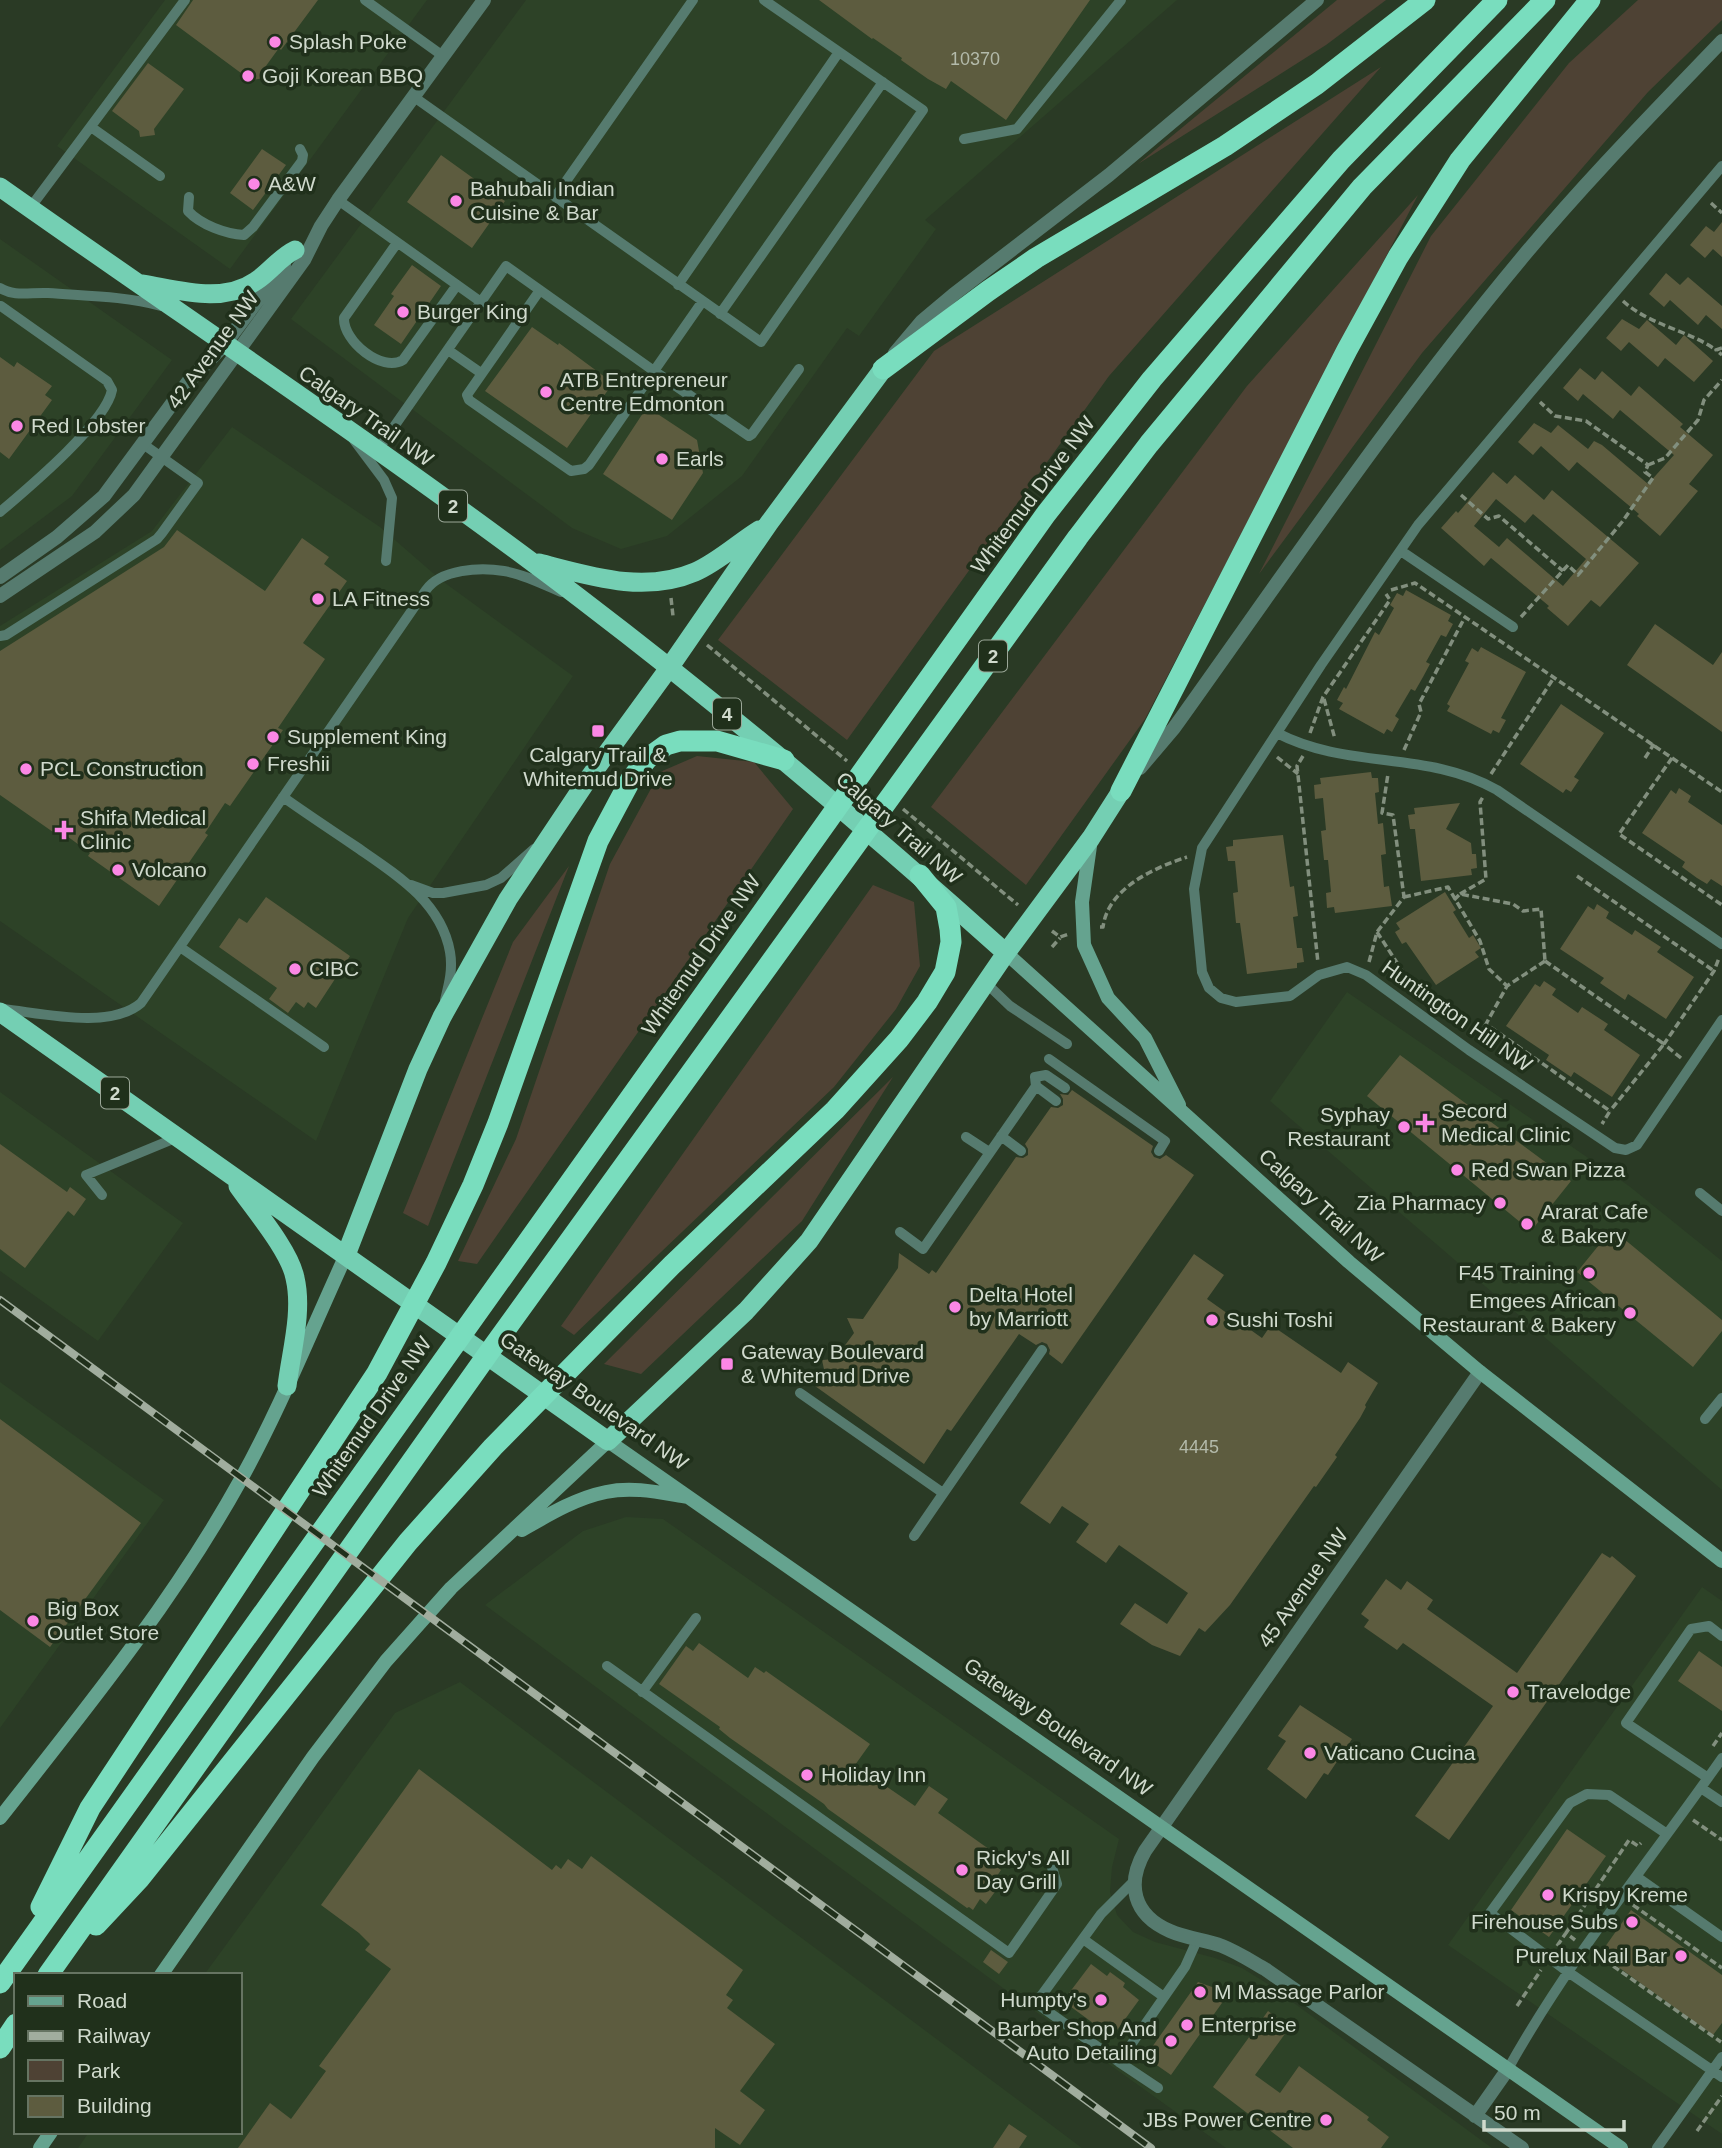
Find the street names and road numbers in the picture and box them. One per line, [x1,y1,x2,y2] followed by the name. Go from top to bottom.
[162,286,263,413] street label: 42 Avenue NW
[295,361,438,471] street label: Calgary Trail NW
[966,412,1099,578] street label: Whitemud Drive NW
[439,491,467,522] road number: 2
[979,640,1007,671] road number: 2
[713,698,741,730] road number: 4
[832,767,967,888] street label: Calgary Trail NW
[637,870,765,1039] street label: Whitemud Drive NW
[1378,955,1537,1076] street label: Huntington Hill NW
[101,1078,129,1108] road number: 2
[1255,1144,1388,1267] street label: Calgary Trail NW
[496,1327,693,1474] street label: Gateway Boulevard NW
[308,1332,436,1501] street label: Whitemud Drive NW
[1253,1524,1352,1652] street label: 45 Avenue NW
[960,1653,1157,1800] street label: Gateway Boulevard NW

